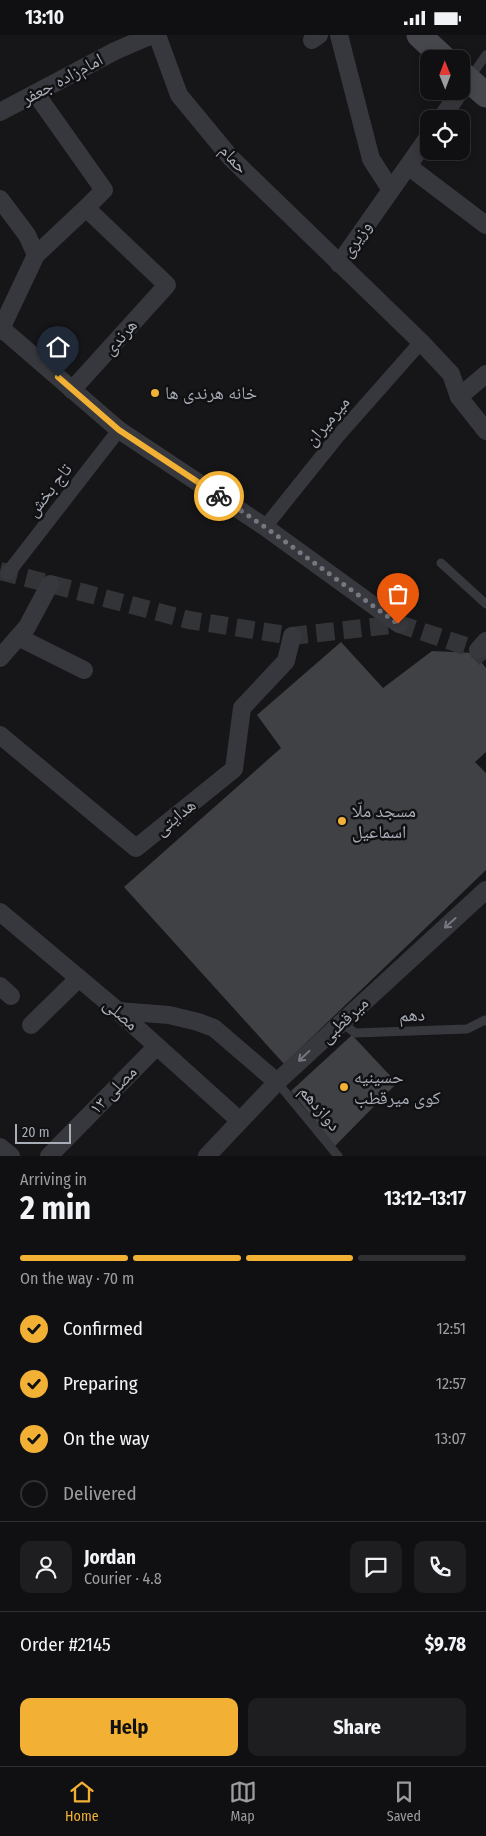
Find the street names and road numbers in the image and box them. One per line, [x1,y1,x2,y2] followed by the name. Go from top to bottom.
[17,48,107,111] street label: امام‌زاده جعفر
[214,140,253,179] street label: حمام
[336,216,376,262] street label: وزیری
[98,314,142,360] street label: هرندی
[300,391,354,451] street label: میرمیران
[21,459,77,522] street label: تاج بخش
[150,794,200,840] street label: هدایتی
[315,992,373,1048] street label: میرقطبی
[99,993,143,1035] street label: مصلی
[399,1004,425,1027] street label: دهم
[84,1061,142,1119] street label: مصلی ۱۳
[294,1081,346,1136] street label: دوازدهم

